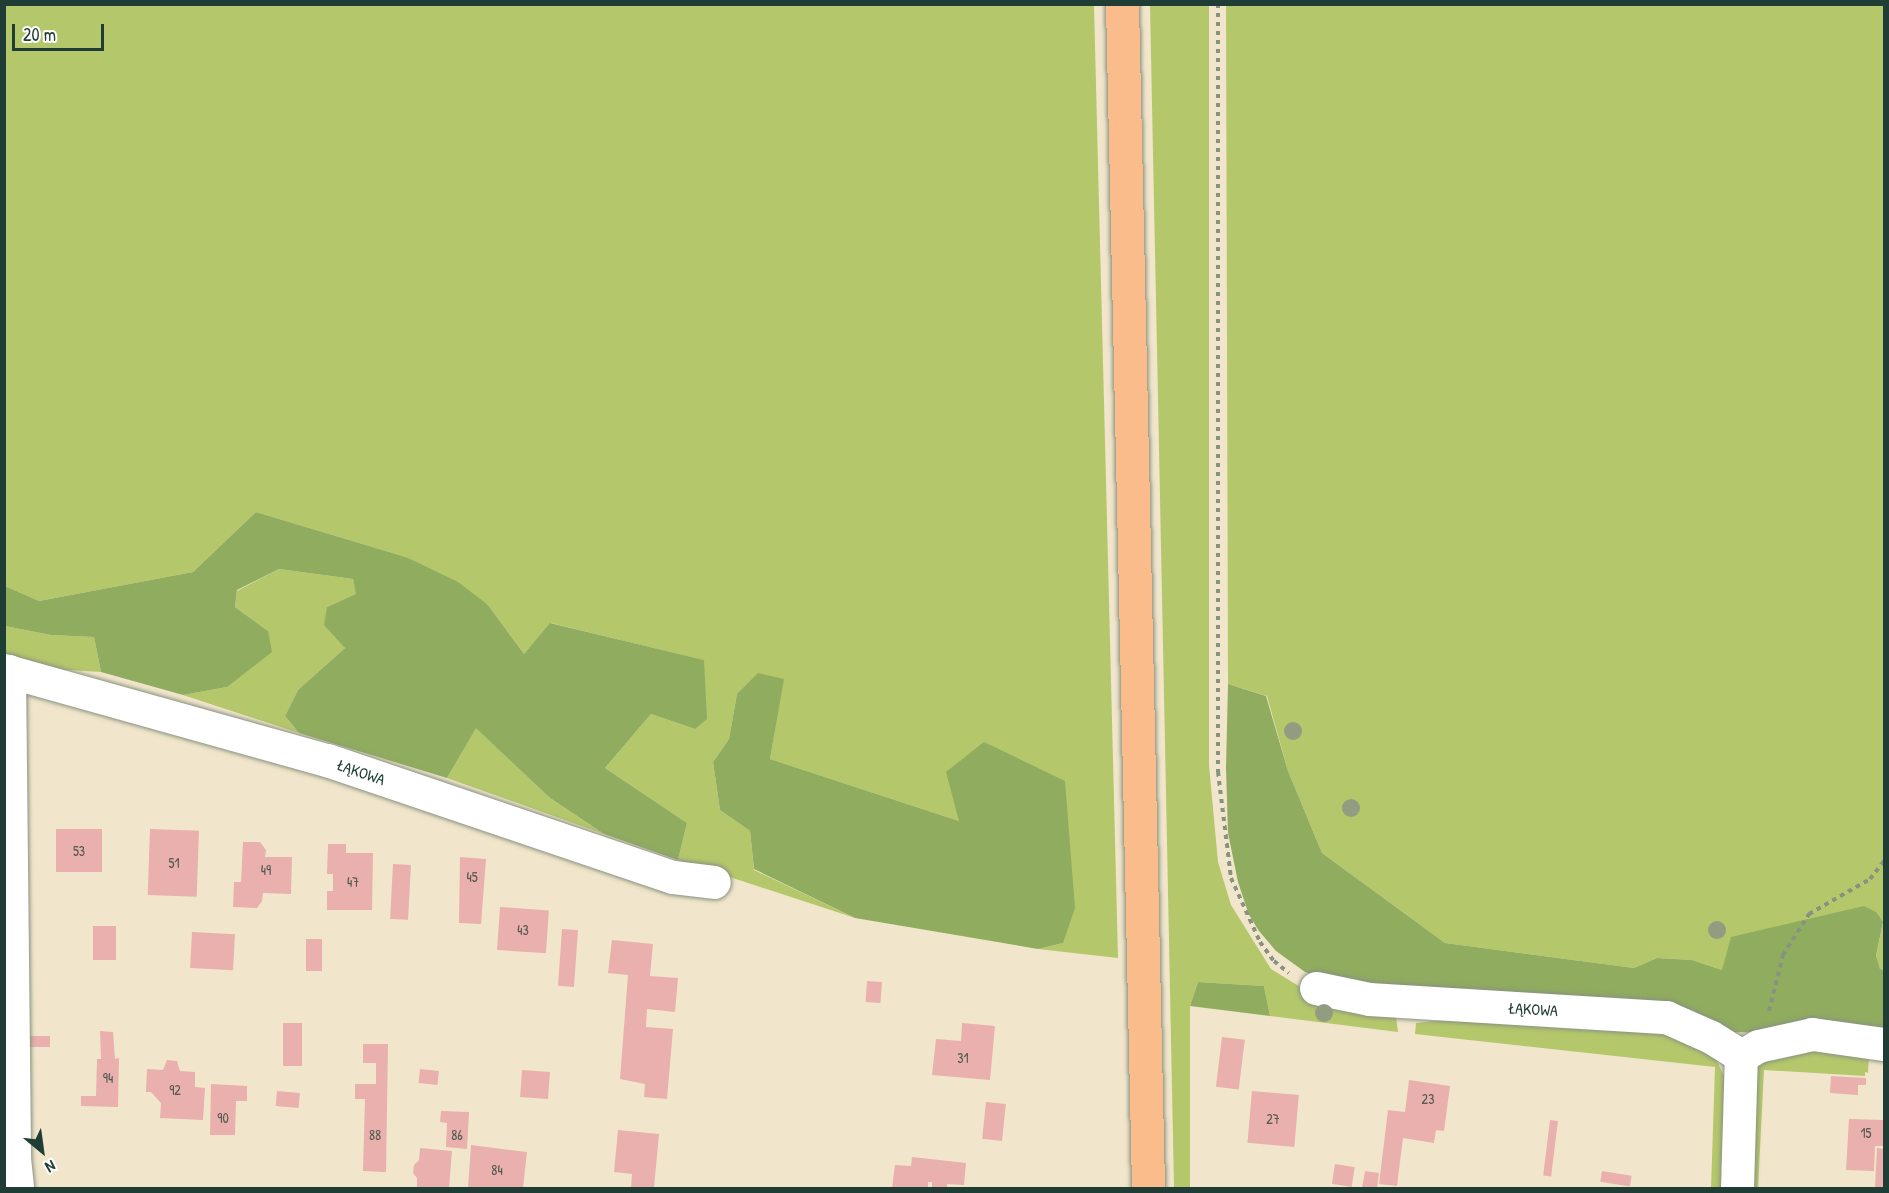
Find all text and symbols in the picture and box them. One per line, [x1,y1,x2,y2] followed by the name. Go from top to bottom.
[15,12,106,50] scale bar
[23,22,56,47] text: 20 m
[334,755,388,789] street label: ŁĄKOWA
[73,843,85,859] house number: 53
[168,855,180,871] house number: 51
[261,862,271,878] house number: 49
[466,869,478,885] house number: 45
[347,874,359,890] house number: 47
[517,922,529,938] house number: 43
[1508,998,1558,1020] street label: ŁĄKOWA
[957,1050,969,1066] house number: 31
[103,1070,113,1086] house number: 94
[169,1082,181,1098] house number: 92
[1422,1091,1434,1107] house number: 23
[217,1110,229,1126] house number: 90
[1266,1111,1280,1127] house number: 27
[12,1121,72,1181] north arrow
[1860,1125,1872,1141] house number: 15
[369,1127,381,1143] house number: 88
[451,1127,463,1143] house number: 86
[42,1155,60,1178] text: N
[491,1162,503,1178] house number: 84

